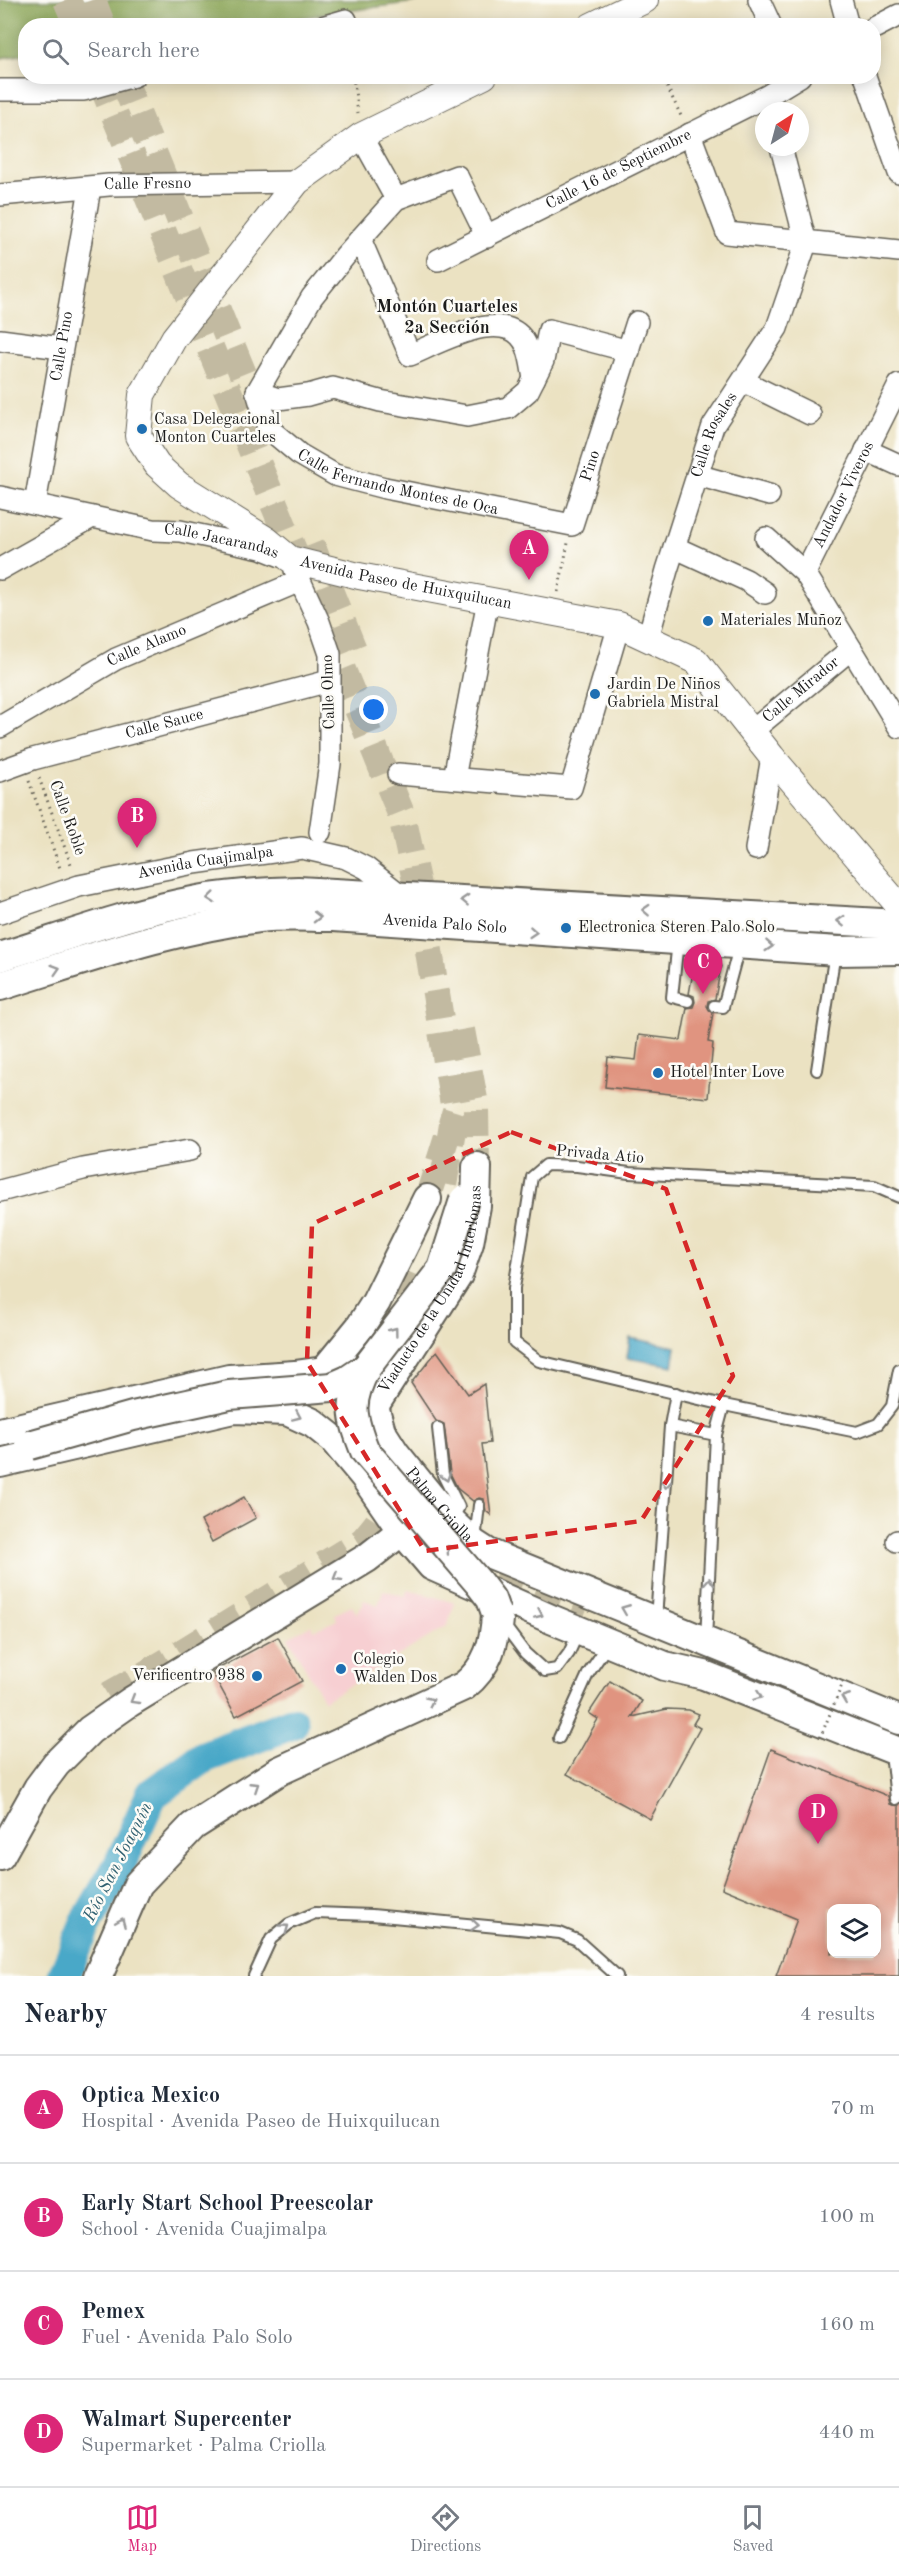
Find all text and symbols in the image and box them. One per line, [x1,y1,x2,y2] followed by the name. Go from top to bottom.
[18,18,881,84] search box
[39,35,72,68] icon: search
[87,40,200,62] text: Search here
[755,102,809,156] north arrow
[544,127,694,213] street label: Calle 16 de Septiembre
[104,176,191,193] street label: Calle Fresno
[376,298,518,337] district label: Montón Cuarteles 2a Sección
[48,310,76,383] street label: Calle Pino
[689,390,741,480] street label: Calle Rosales
[154,412,280,446] place label: Casa Delegacional Monton Cuarteles
[135,422,149,436] marker: Casa Delegacional Monton Cuarteles
[811,439,877,551] street label: Andador Viveros
[294,447,500,518] street label: Calle Fernando Montes de Oca
[578,448,603,484] street label: Pino
[164,522,281,562] street label: Calle Jacarandas
[510,530,548,580] pin: A
[298,554,513,613] street label: Avenida Paseo de Huixquilucan
[720,613,842,629] place label: Materiales Muñoz
[701,614,715,628] marker: Materiales Muñoz
[105,622,189,670] street label: Calle Alamo
[320,654,338,730] street label: Calle Olmo
[760,654,843,726] street label: Calle Mirador
[607,677,720,711] place label: Jardin De Niños Gabriela Mistral
[588,687,602,701] marker: Jardin De Niños Gabriela Mistral
[359,695,388,724] your location
[124,706,205,742] street label: Calle Sauce
[46,778,88,858] street label: Calle Roble
[118,798,156,848] pin: B
[136,844,275,882] street label: Avenida Cuajimalpa
[206,891,215,904] one-way arrow
[460,893,469,906] one-way arrow
[641,903,650,916] one-way arrow
[313,911,322,923] one-way arrow
[382,912,507,937] street label: Avenida Palo Solo
[836,914,845,927] one-way arrow
[578,920,775,936] place label: Electronica Steren Palo Solo
[559,921,573,935] marker: Electronica Steren Palo Solo
[528,925,537,938] one-way arrow
[765,940,774,953] one-way arrow
[684,944,722,994] pin: C
[50,964,61,976] one-way arrow
[670,1065,784,1081] place label: Hotel Inter Love
[651,1066,665,1080] marker: Hotel Inter Love
[555,1143,645,1167] street label: Privada Atio
[376,1185,485,1397] street label: Viaducto de la Unidad Interlomas
[387,1326,398,1337] one-way arrow
[291,1409,302,1421] one-way arrow
[402,1465,476,1546] street label: Palma Criolla
[439,1471,451,1482] one-way arrow
[659,1480,672,1489] one-way arrow
[446,1545,457,1556] one-way arrow
[333,1570,343,1582] one-way arrow
[702,1577,715,1586] one-way arrow
[621,1604,632,1616] one-way arrow
[532,1607,543,1619] one-way arrow
[353,1652,437,1686] place label: Colegio Walden Dos
[334,1662,348,1676] marker: Colegio Walden Dos
[132,1668,245,1684] place label: Verificentro 938
[250,1669,264,1683] marker: Verificentro 938
[752,1689,763,1701] one-way arrow
[130,1693,140,1705] one-way arrow
[840,1693,851,1705] one-way arrow
[423,1697,434,1709] one-way arrow
[249,1782,259,1794] one-way arrow
[798,1794,838,1844] pin: D
[80,1799,156,1926] water label: Río San Joaquín
[827,1904,881,1958] map controls
[827,1904,881,1958] button: layers
[114,1918,126,1929] one-way arrow
[471,1918,480,1931] one-way arrow
[278,1924,289,1935] one-way arrow
[24,2002,108,2028] text: Nearby
[800,2005,875,2025] text: 4 results
[81,2085,220,2107] text: Optica Mexico
[36,2099,51,2119] text: A
[830,2099,875,2119] text: 70 m
[81,2112,440,2132] text: Hospital · Avenida Paseo de Huixquilucan
[81,2193,373,2215] text: Early Start School Preescolar
[36,2207,51,2227] text: B
[819,2207,875,2227] text: 100 m
[81,2220,327,2240] text: School · Avenida Cuajimalpa
[81,2301,145,2323] text: Pemex
[37,2315,50,2335] text: C
[819,2315,875,2335] text: 160 m
[81,2328,293,2348] text: Fuel · Avenida Palo Solo
[81,2409,292,2431] text: Walmart Supercenter
[36,2423,51,2443] text: D
[819,2423,875,2443] text: 440 m
[81,2436,326,2456] text: Supermarket · Palma Criolla
[126,2501,159,2557] tab: Map
[410,2501,481,2557] tab: Directions
[733,2501,773,2557] tab: Saved

